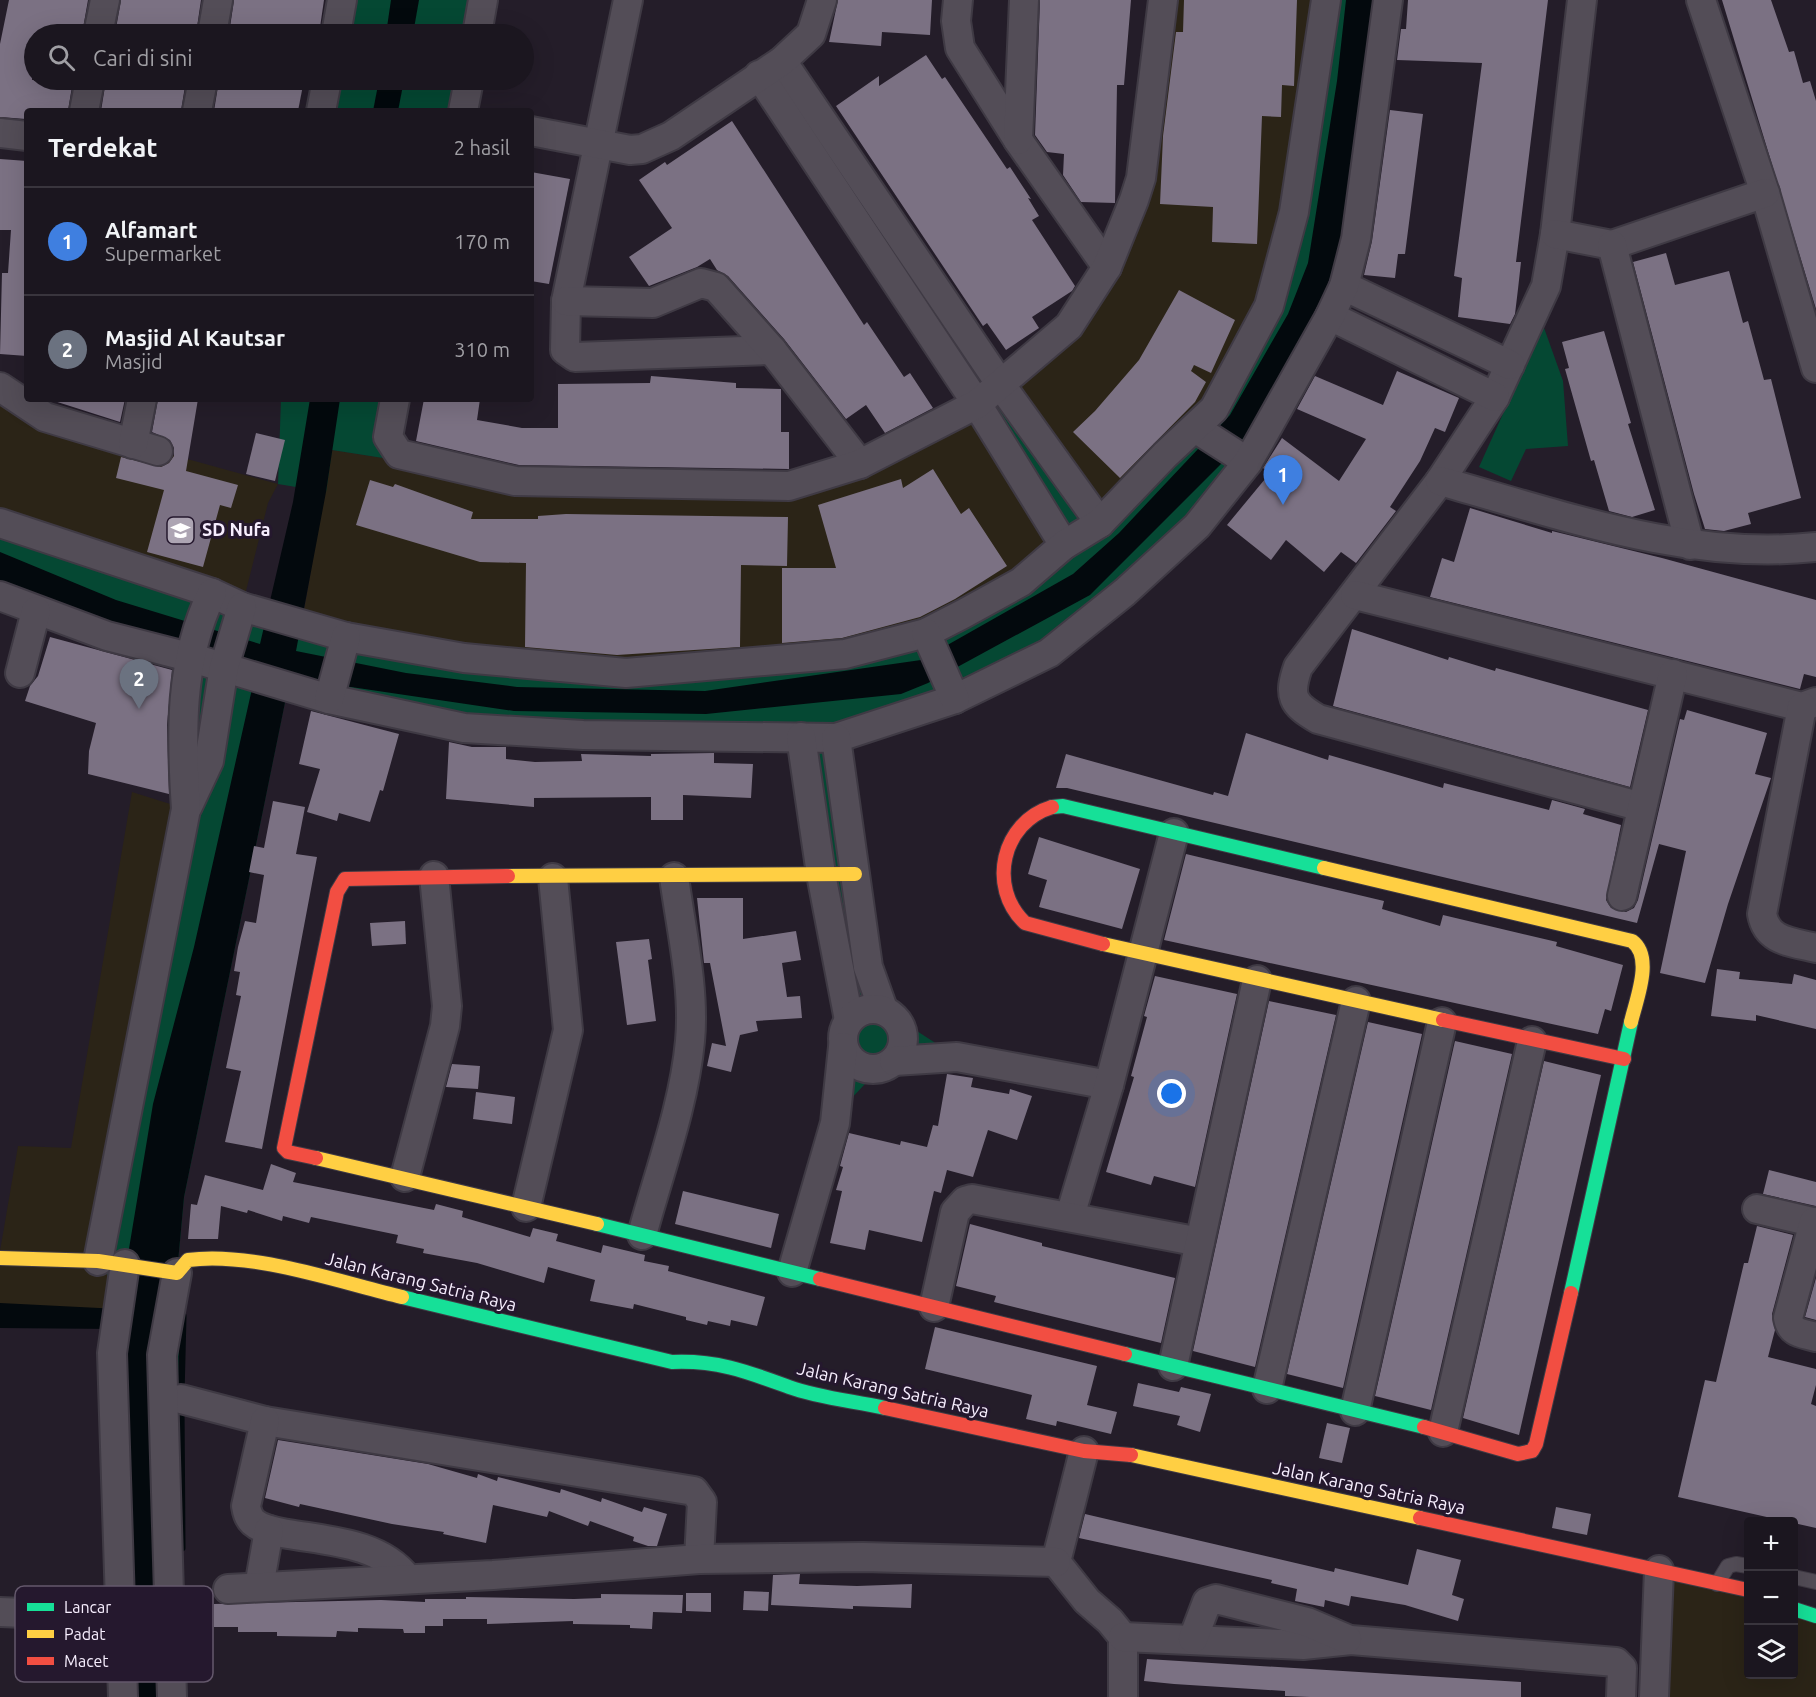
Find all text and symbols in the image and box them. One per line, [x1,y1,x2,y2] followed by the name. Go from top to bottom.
[24,24,534,90] search box
[45,41,78,74] icon: search
[93,45,193,70] text: Cari di sini
[48,133,158,162] text: Terdekat
[454,136,510,159] text: 2 hasil
[105,217,197,242] text: Alfamart
[62,230,73,253] text: 1
[454,230,510,253] text: 170 m
[105,242,221,265] text: Supermarket
[105,325,285,350] text: Masjid Al Kautsar
[62,338,73,361] text: 2
[454,338,510,361] text: 310 m
[105,350,163,373] text: Masjid
[1264,456,1302,505] pin: 1
[165,514,197,546] school or university icon: SD Nufa
[202,519,271,539] place label: SD Nufa
[120,660,158,709] pin: 2
[1157,1079,1186,1108] your location
[324,1248,519,1314] street label: Jalan Karang Satria Raya
[795,1357,991,1421] street label: Jalan Karang Satria Raya
[1271,1457,1467,1517] street label: Jalan Karang Satria Raya
[1744,1517,1798,1679] map controls
[1744,1517,1798,1571] button: +
[1744,1571,1798,1625] button: −
[15,1586,213,1682] legend
[64,1598,111,1616] text: Lancar
[64,1625,106,1643] text: Padat
[1744,1625,1798,1679] button: layers
[64,1652,109,1670] text: Macet

